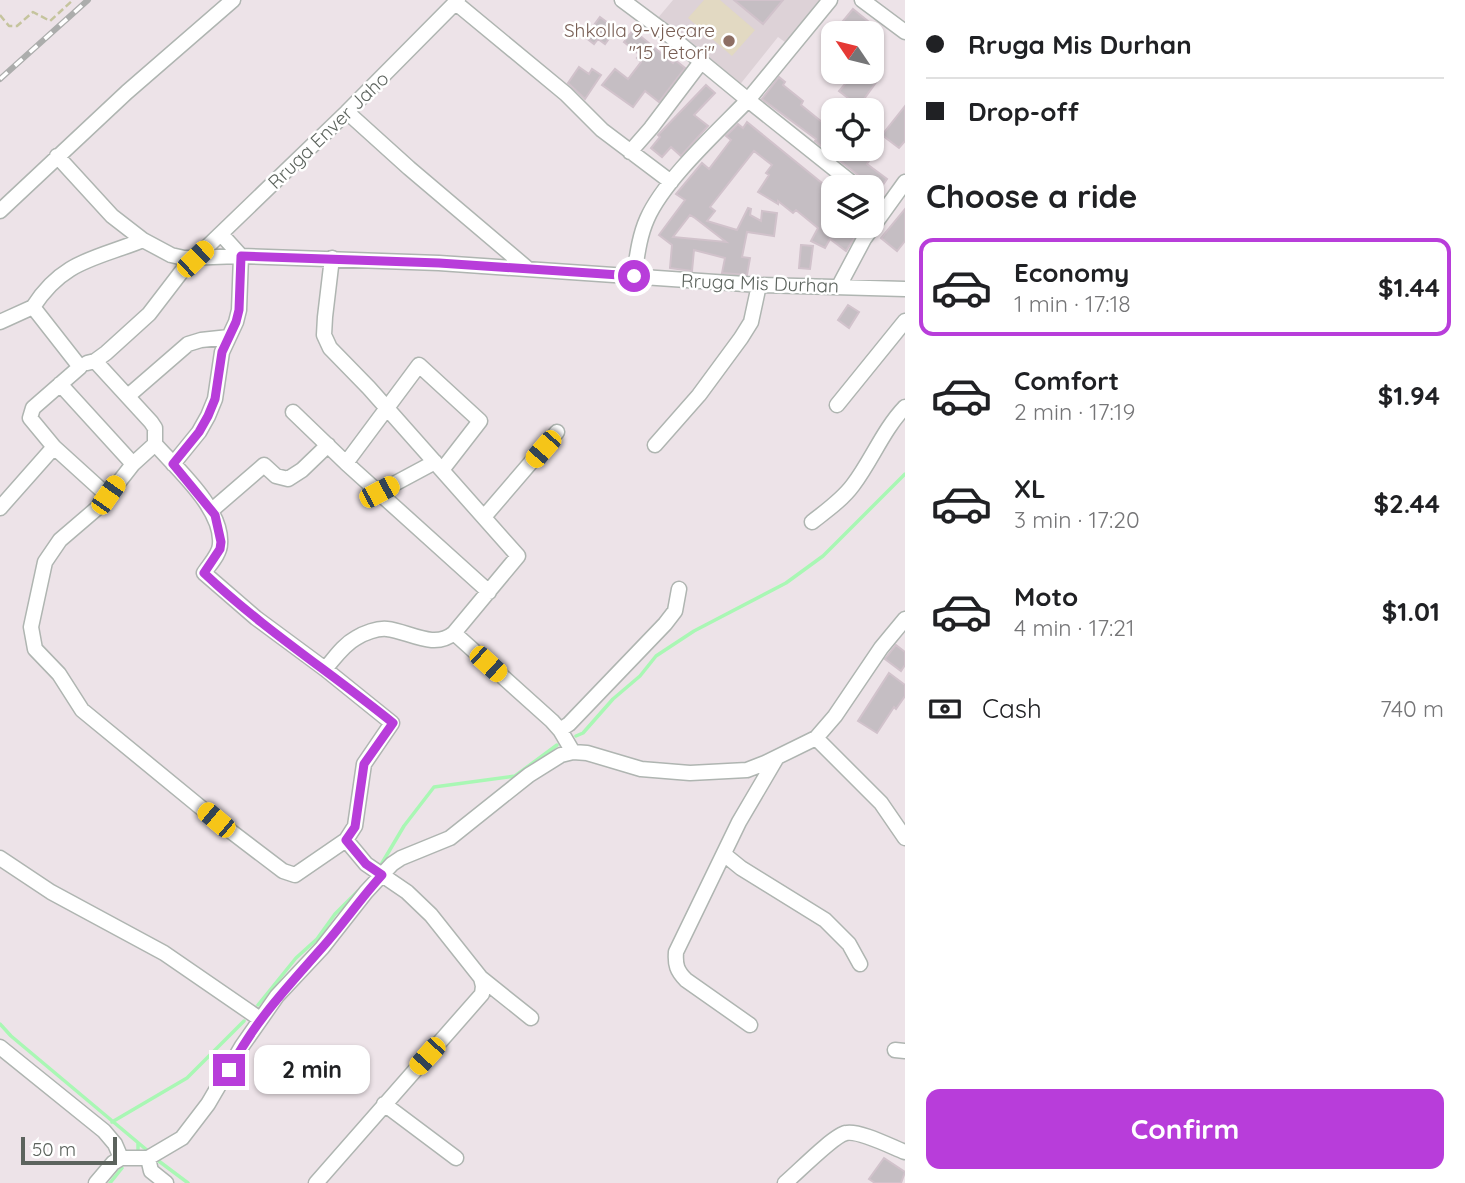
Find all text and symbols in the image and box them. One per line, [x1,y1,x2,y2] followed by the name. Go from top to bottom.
[564,18,715,64] place label: Shkolla 9-vjeçare "15 Tetori"
[821,21,884,84] north arrow
[821,21,884,238] map controls
[968,28,1192,61] text: Rruga Mis Durhan
[721,33,737,49] marker: Shkolla 9-vjeçare "15 Tetori"
[263,66,393,194] street label: Rruga Enver Jaho
[968,95,1079,128] text: Drop-off
[821,98,884,161] button: locate
[821,175,884,238] button: layers
[926,176,1138,216] text: Choose a ride
[173,237,218,281] car
[930,256,993,319] icon: car
[1014,256,1129,289] text: Economy
[618,260,650,292] route start
[681,268,839,298] street label: Rruga Mis Durhan
[1378,271,1440,304] text: $1.44
[1014,289,1131,318] text: 1 min · 17:18
[930,364,993,427] icon: car
[1014,364,1119,397] text: Comfort
[1378,379,1440,412] text: $1.94
[1014,397,1135,426] text: 2 min · 17:19
[522,426,565,472] car
[88,472,129,518] car
[930,472,993,535] icon: car
[1014,472,1046,505] text: XL
[356,473,403,511] car
[1373,487,1440,520] text: $2.44
[1014,505,1140,534] text: 3 min · 17:20
[930,580,993,643] icon: car
[1014,580,1078,613] text: Moto
[1382,595,1440,628] text: $1.01
[1014,613,1135,642] text: 4 min · 17:21
[466,642,511,686] car
[926,690,964,728] icon: cash
[982,692,1042,725] text: Cash
[1380,694,1444,723] text: 740 m
[194,798,239,842] car
[406,1033,449,1079] car
[254,1046,369,1094] callout: 2 min
[213,1054,245,1086] route end
[282,1055,342,1084] text: 2 min
[926,1089,1444,1169] button: Confirm
[21,1134,117,1166] scale bar
[32,1137,76,1161] text: 50 m

